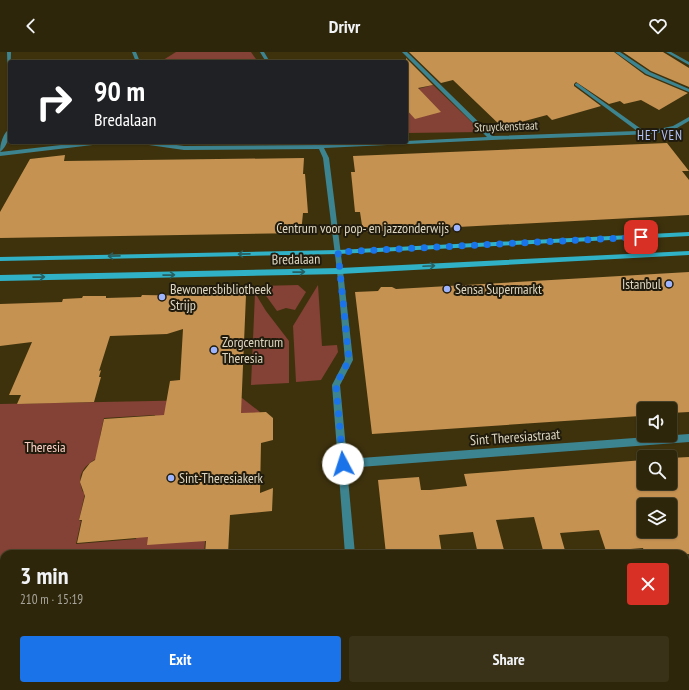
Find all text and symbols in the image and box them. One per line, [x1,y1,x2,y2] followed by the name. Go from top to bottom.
[20,15,42,37] icon: back
[329,15,360,38] text: Drivr
[647,15,669,37] icon: heart
[94,72,145,109] text: 90 m
[28,76,80,128] icon: right
[94,108,156,131] text: Bredalaan
[474,117,539,135] street label: Struyckenstraat
[637,127,683,144] district label: HET VEN
[276,219,449,237] place label: Centrum voor pop- en jazzonderwijs
[624,220,658,254] pin
[452,223,462,233] marker: Centrum voor pop- en jazzonderwijs
[630,226,652,248] icon: arrive
[238,250,251,258] one-way arrow
[272,250,320,268] street label: Bredalaan
[108,253,121,260] one-way arrow
[422,262,435,270] one-way arrow
[292,268,305,276] one-way arrow
[162,271,175,278] one-way arrow
[32,273,45,281] one-way arrow
[622,275,662,293] place label: Istanbul
[664,279,674,289] marker: Istanbul
[170,280,272,314] place label: Bewonersbibliotheek Strijp
[455,280,542,298] place label: Sensa Supermarkt
[442,284,452,294] marker: Sensa Supermarkt
[157,292,167,302] marker: Bewonersbibliotheek Strijp
[222,333,283,367] place label: Zorgcentrum Theresia
[209,345,219,355] marker: Zorgcentrum Theresia
[637,402,677,538] map controls
[637,402,677,442] button: sound
[469,425,561,449] street label: Sint Theresiastraat
[24,438,66,456] park label: Theresia
[322,443,364,485] position arrow
[637,450,677,490] button: search
[179,469,264,487] place label: Sint-Theresiakerk
[166,473,176,483] marker: Sint-Theresiakerk
[637,498,677,538] button: layers
[20,560,68,591] text: 3 min
[627,563,669,605] button: close
[20,591,83,608] text: 210 m · 15:19
[20,636,341,682] button: Exit
[349,636,669,682] button: Share

